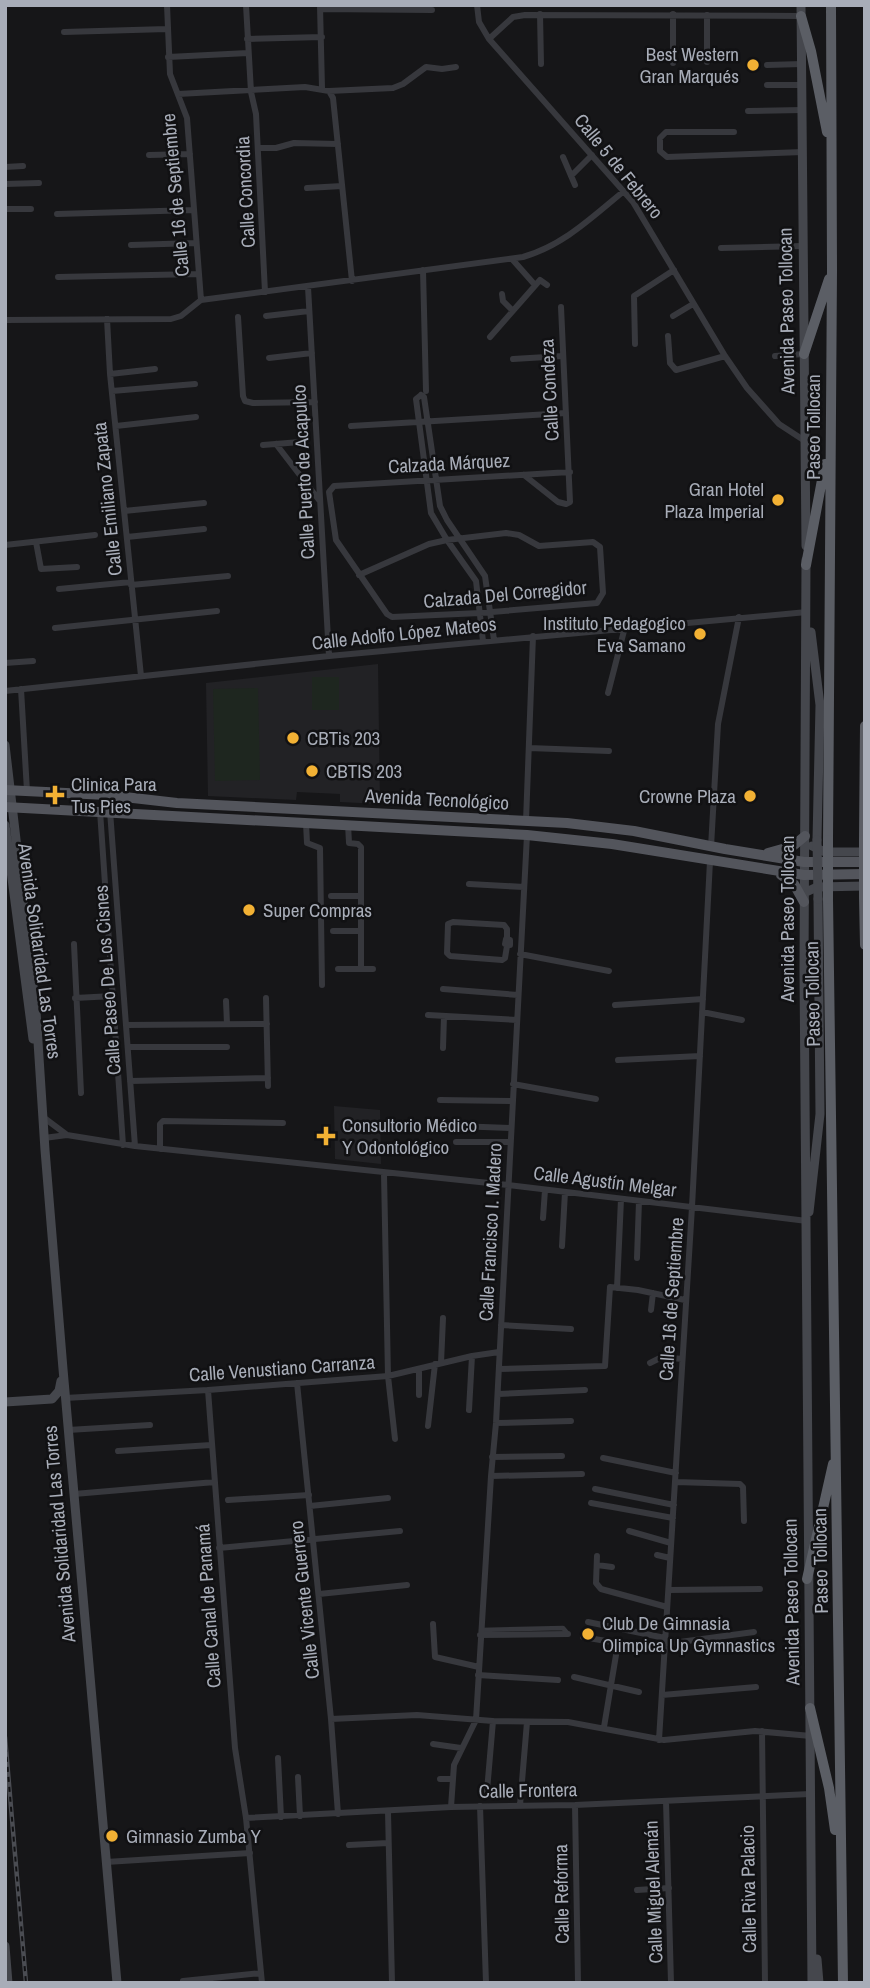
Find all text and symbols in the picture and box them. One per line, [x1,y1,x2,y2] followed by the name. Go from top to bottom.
[639,41,739,89] place label: Best Western Gran Marqués
[745,57,761,73] marker: Best Western Gran Marqués
[569,108,669,224] street label: Calle 5 de Febrero
[155,112,195,278] street label: Calle 16 de Septiembre
[229,135,261,248] street label: Calle Concordia
[772,227,800,396] street label: Avenida Paseo Tollocan
[533,338,565,442] street label: Calle Condeza
[800,374,826,480] street label: Paseo Tollocan
[285,384,321,560] street label: Calle Puerto de Acapulco
[86,421,128,577] street label: Calle Emiliano Zapata
[387,447,511,479] street label: Calzada Márquez
[664,476,764,524] place label: Gran Hotel Plaza Imperial
[770,492,786,508] marker: Gran Hotel Plaza Imperial
[422,574,588,614] street label: Calzada Del Corregidor
[310,610,498,656] street label: Calle Adolfo López Mateos
[543,610,686,658] place label: Instituto Pedagogico Eva Samano
[692,626,708,642] marker: Instituto Pedagogico Eva Samano
[307,725,380,751] place label: CBTis 203
[285,730,301,746] marker: CBTis 203
[326,758,402,784] place label: CBTIS 203
[304,763,320,779] marker: CBTIS 203
[71,771,157,819] place label: Clinica Para Tus Pies
[363,782,510,816] street label: Avenida Tecnológico
[639,783,736,809] place label: Crowne Plaza
[45,785,65,805] marker: Clinica Para Tus Pies
[742,788,758,804] marker: Crowne Plaza
[774,836,800,1003] street label: Avenida Paseo Tollocan
[12,840,68,1061] street label: Avenida Solidaridad Las Torres
[87,884,127,1076] street label: Calle Paseo De Los Cisnes
[263,897,372,923] place label: Super Compras
[241,902,257,918] marker: Super Compras
[798,941,826,1047] street label: Paseo Tollocan
[342,1112,477,1160] place label: Consultorio Médico Y Odontológico
[316,1126,336,1146] marker: Consultorio Médico Y Odontológico
[472,1142,508,1322] street label: Calle Francisco I. Madero
[532,1159,679,1203] street label: Calle Agustín Melgar
[652,1216,690,1382] street label: Calle 16 de Septiembre
[188,1349,376,1387] street label: Calle Venustiano Carranza
[37,1424,82,1645] street label: Avenida Solidaridad Las Torres
[806,1508,834,1614] street label: Paseo Tollocan
[777,1518,805,1687] street label: Avenida Paseo Tollocan
[283,1520,325,1680] street label: Calle Vicente Guerrero
[189,1523,227,1689] street label: Calle Canal de Panamá
[602,1610,775,1658] place label: Club De Gimnasia Olimpica Up Gymnastics
[580,1626,596,1642] marker: Club De Gimnasia Olimpica Up Gymnastics
[478,1776,578,1804] street label: Calle Frontera
[638,1820,668,1964] street label: Calle Miguel Alemán
[126,1823,261,1849] place label: Gimnasio Zumba Y
[734,1825,762,1953] street label: Calle Riva Palacio
[104,1828,120,1844] marker: Gimnasio Zumba Y
[547,1844,575,1944] street label: Calle Reforma

